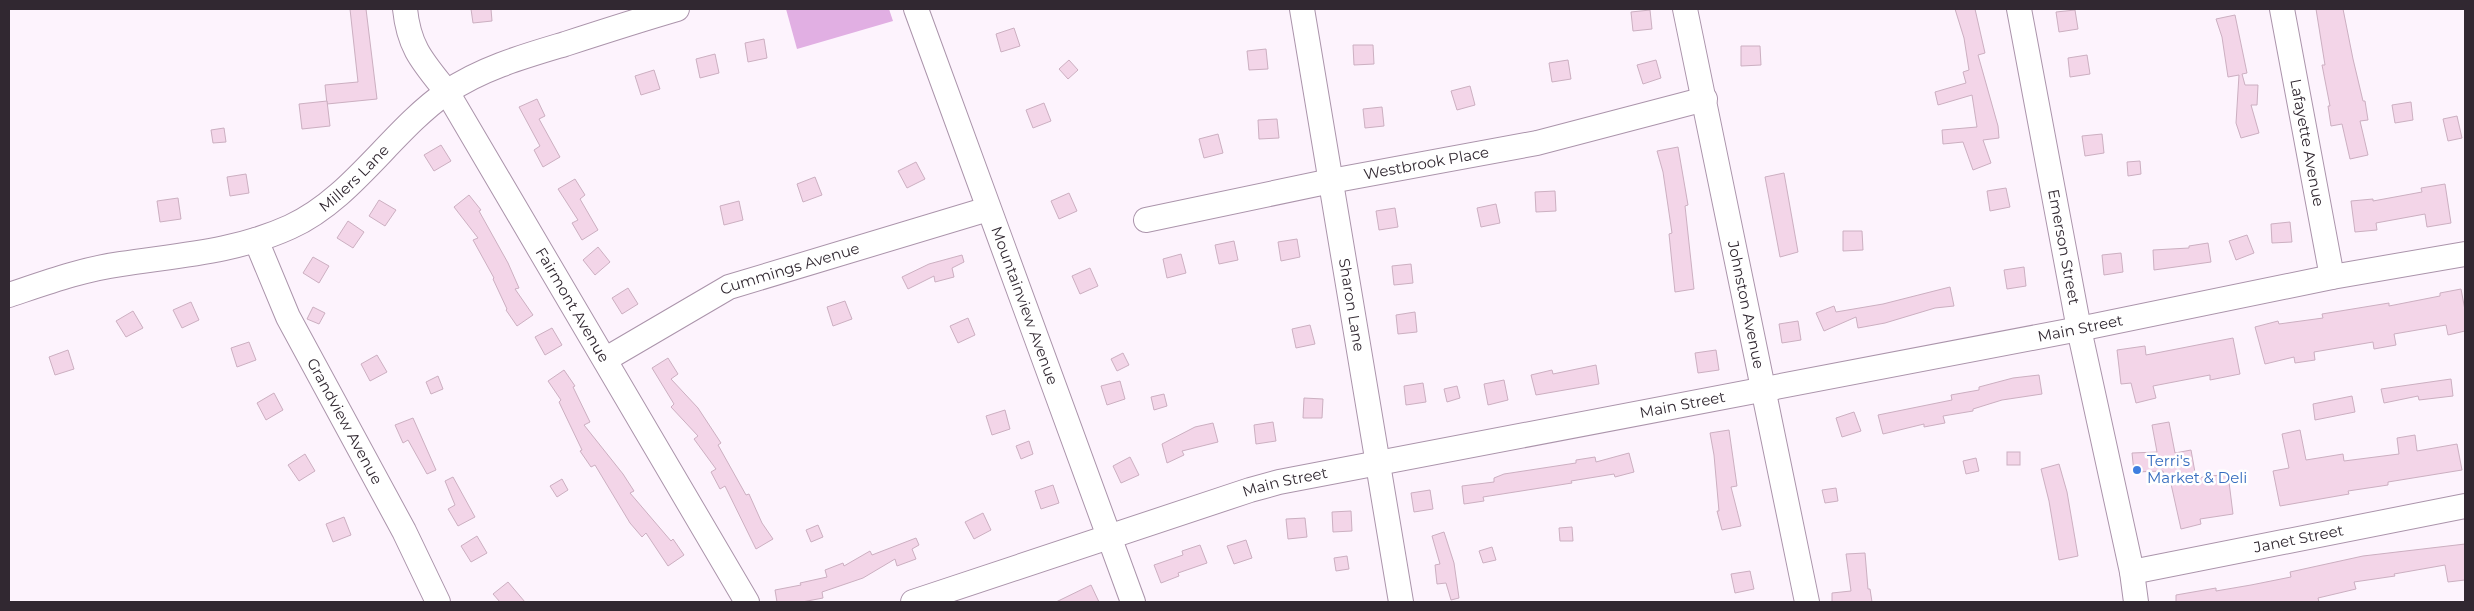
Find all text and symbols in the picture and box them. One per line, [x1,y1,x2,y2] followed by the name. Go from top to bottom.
[2286,77,2329,208] street label: Lafayette Avenue
[315,140,393,216] street label: Millers Lane
[1362,142,1490,184] street label: Westbrook Place
[2044,187,2084,306] street label: Emerson Street
[987,224,1063,388] street label: Mountainview Avenue
[716,238,862,299] street label: Cummings Avenue
[1724,238,1769,371] street label: Johnston Avenue
[532,244,614,366] street label: Fairmont Avenue
[1335,257,1369,353] street label: Sharon Lane
[2036,310,2125,346] street label: Main Street
[303,355,387,488] street label: Grandview Avenue
[1638,387,1727,422] street label: Main Street
[2147,451,2247,487] place label: Terri's Market & Deli
[1240,463,1329,501] street label: Main Street
[2131,464,2143,476] marker: Terri's Market & Deli
[2251,520,2345,557] street label: Janet Street

